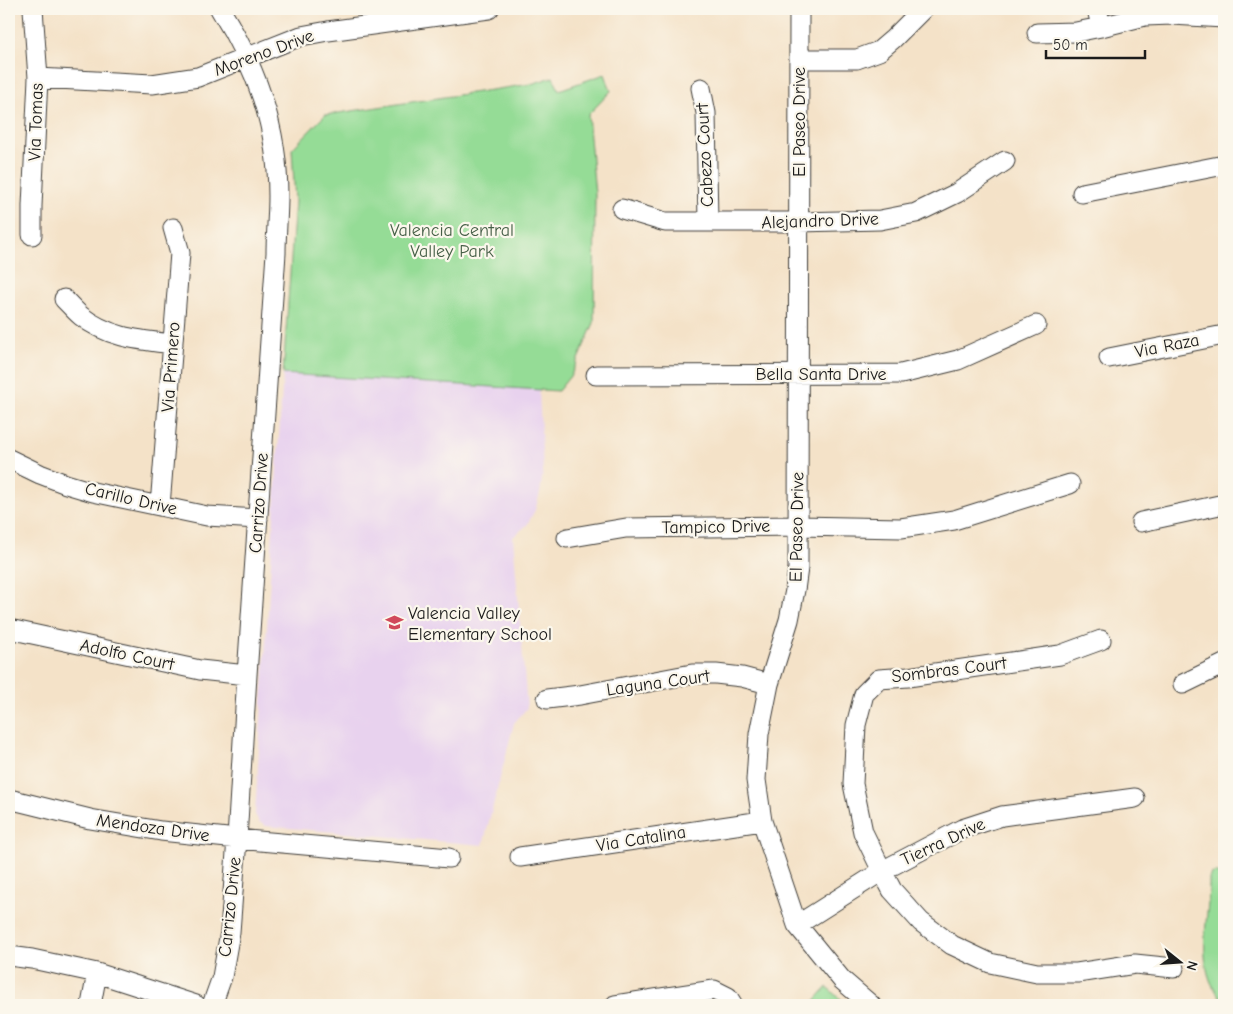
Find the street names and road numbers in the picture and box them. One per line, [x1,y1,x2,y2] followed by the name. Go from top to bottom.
[211,25,317,81] street label: Moreno Drive
[789,67,810,177] street label: El Paseo Drive
[24,83,48,161] street label: Via Tomas
[692,102,718,207] street label: Cabezo Court
[761,208,879,234] street label: Alejandro Drive
[157,321,185,413] street label: Via Primero
[1133,329,1201,363] street label: Via Raza
[755,364,887,385] street label: Bella Santa Drive
[245,452,273,554] street label: Carrizo Drive
[786,472,808,582] street label: El Paseo Drive
[83,478,179,520] street label: Carillo Drive
[662,516,770,538] street label: Tampico Drive
[78,635,177,675] street label: Adolfo Court
[890,652,1009,687] street label: Sombras Court
[605,665,712,701] street label: Laguna Court
[95,810,211,846] street label: Mendoza Drive
[898,813,988,871] street label: Tierra Drive
[595,822,687,856] street label: Via Catalina
[214,856,246,958] street label: Carrizo Drive

